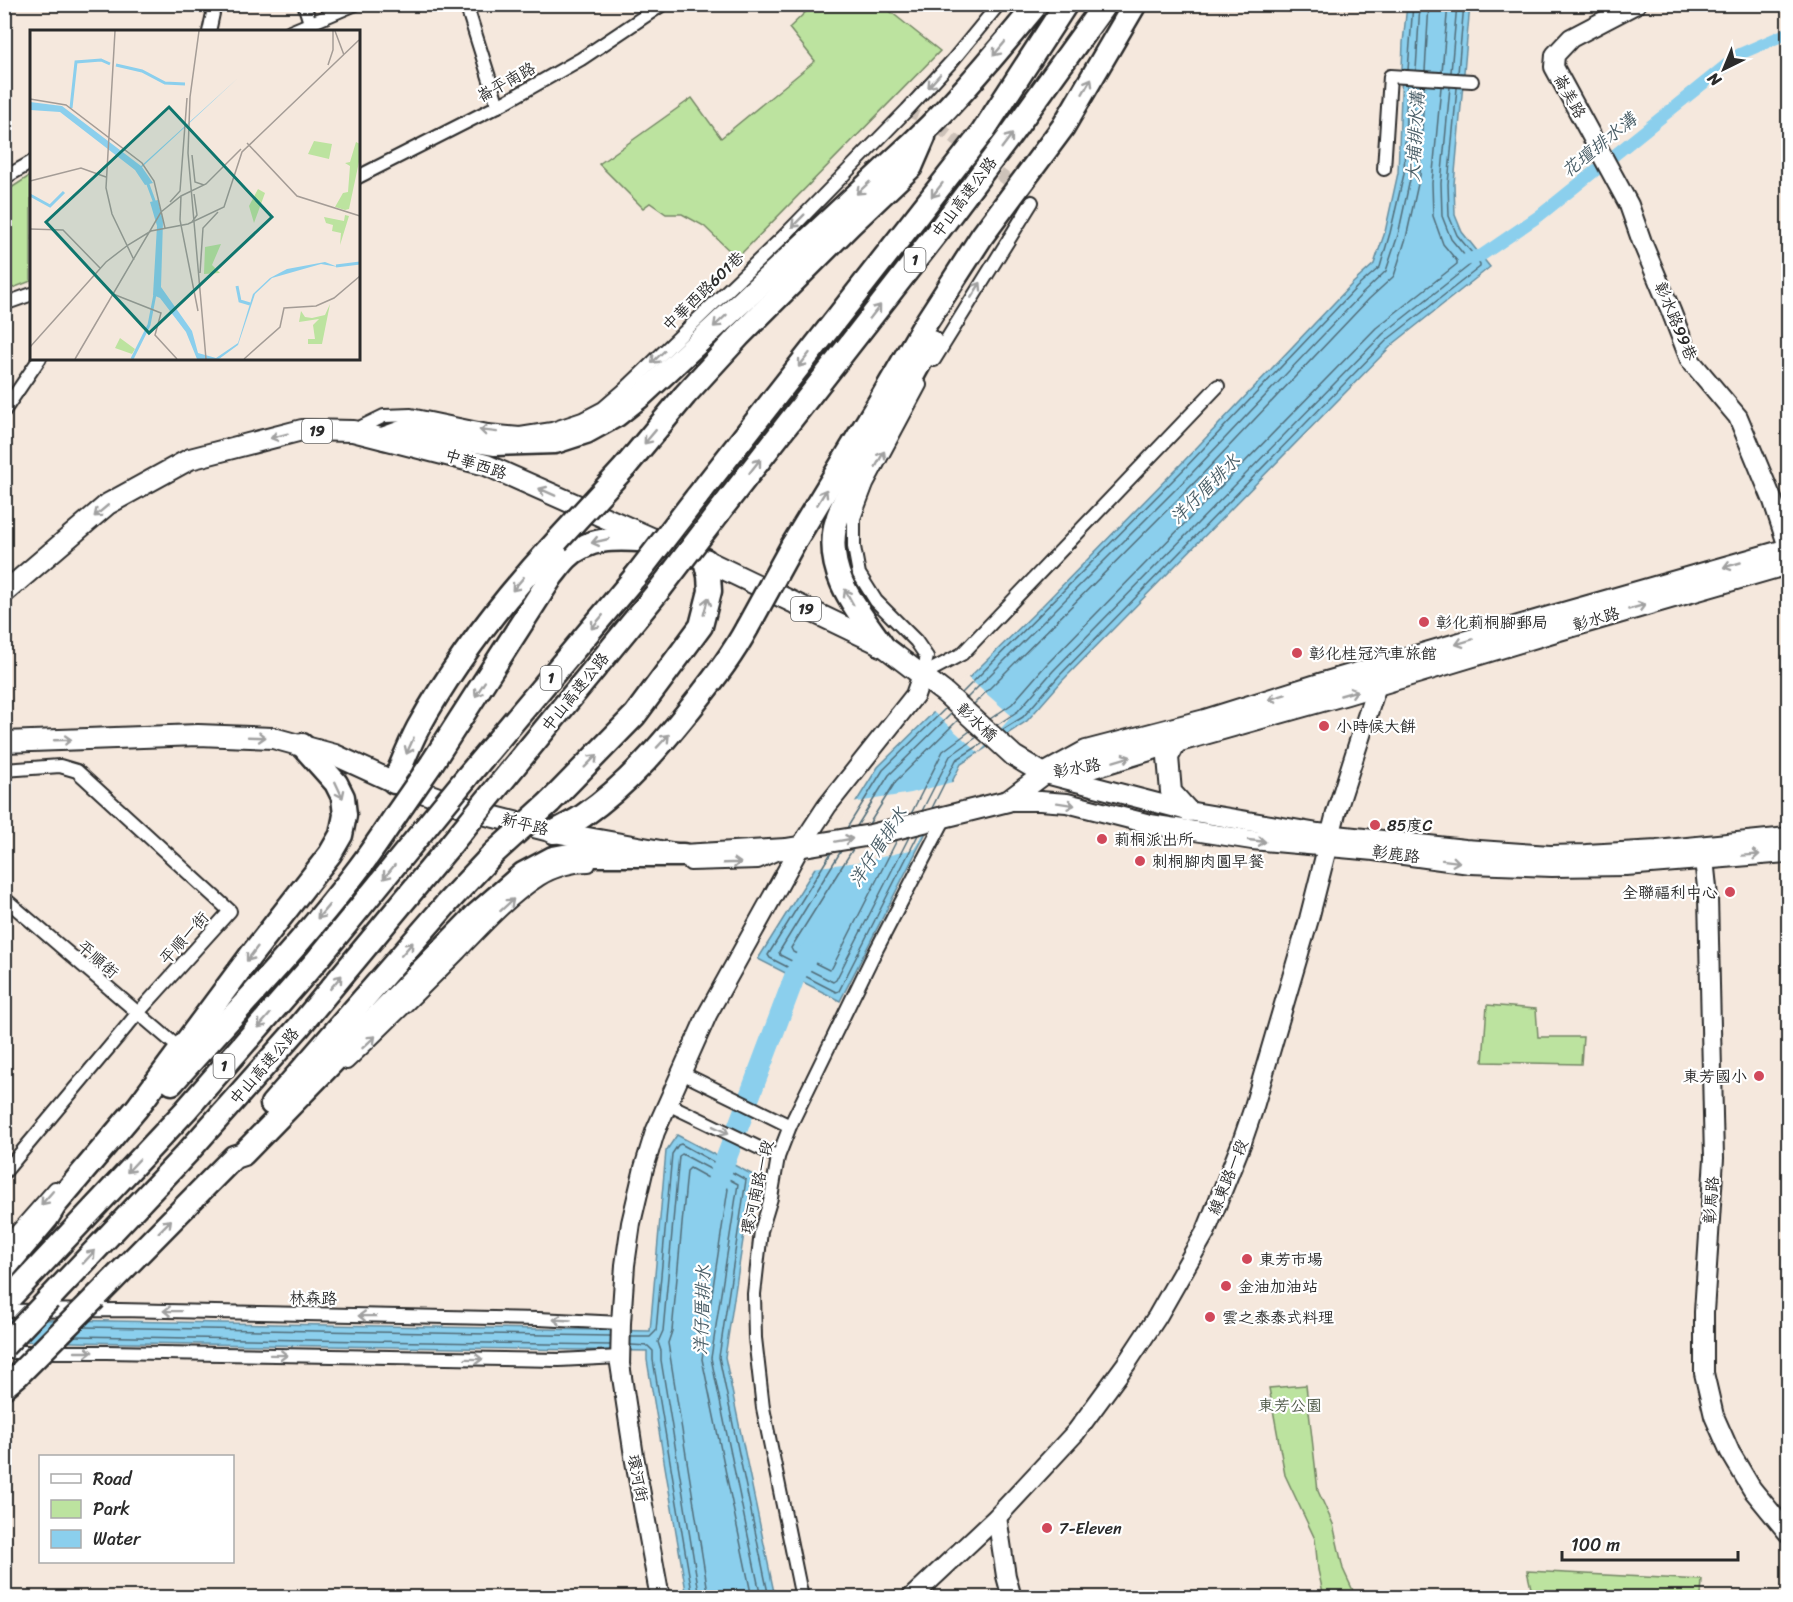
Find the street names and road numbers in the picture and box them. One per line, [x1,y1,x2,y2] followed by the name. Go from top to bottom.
[471,54,541,110] street label: 崙平南路
[1546,68,1594,124] street label: 崙美路
[924,150,1004,244] street label: 中山高速公路
[655,244,751,338] street label: 中華西路601巷
[904,248,926,272] road number: 1
[1646,277,1706,365] street label: 彰水路99巷
[302,419,332,443] road number: 19
[441,440,511,488] street label: 中華西路
[791,597,821,621] road number: 19
[1569,598,1623,640] street label: 彰水路
[534,646,616,738] street label: 中山高速公路
[540,666,562,690] road number: 1
[949,695,1005,749] street label: 彰水橋
[1051,750,1103,786] street label: 彰水路
[498,804,552,844] street label: 新平路
[1370,837,1422,871] street label: 彰鹿路
[152,905,216,971] street label: 平順一街
[70,932,126,986] street label: 平順街
[222,1020,306,1112] street label: 中山高速公路
[214,1054,234,1078] road number: 1
[1200,1134,1256,1220] street label: 線東路一段
[732,1137,782,1237] street label: 環河南路一段
[1695,1175,1727,1225] street label: 彰馬路
[289,1283,337,1313] street label: 林森路
[619,1452,657,1504] street label: 環河街

